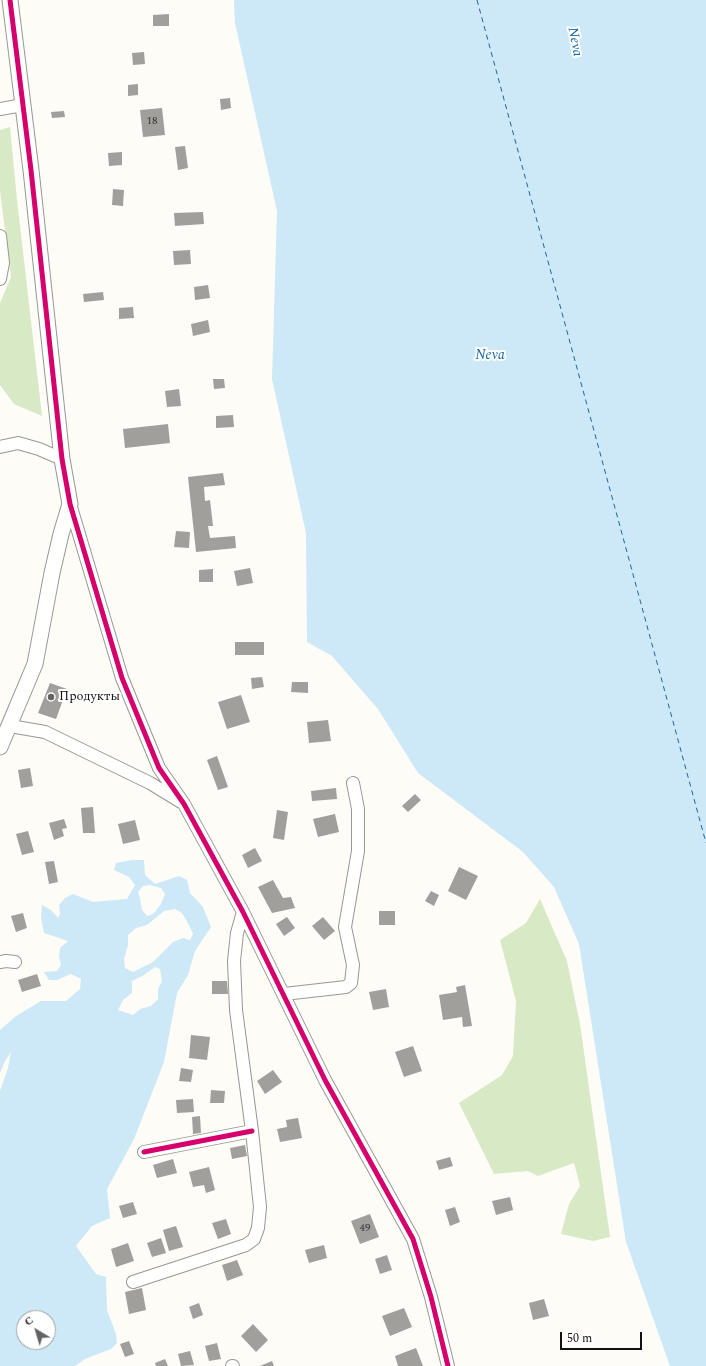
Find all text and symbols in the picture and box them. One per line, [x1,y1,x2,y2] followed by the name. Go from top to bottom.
[563,26,585,58] water label: Neva
[147,115,157,129] house number: 18
[475,348,505,364] water label: Neva
[59,689,120,705] place label: Продукты
[46,692,56,702] marker: Продукты
[360,1222,370,1236] house number: 49
[16,1310,56,1350] north arrow
[21,1312,37,1330] text: С
[562,1324,644,1350] scale bar
[567,1329,592,1348] text: 50 m

